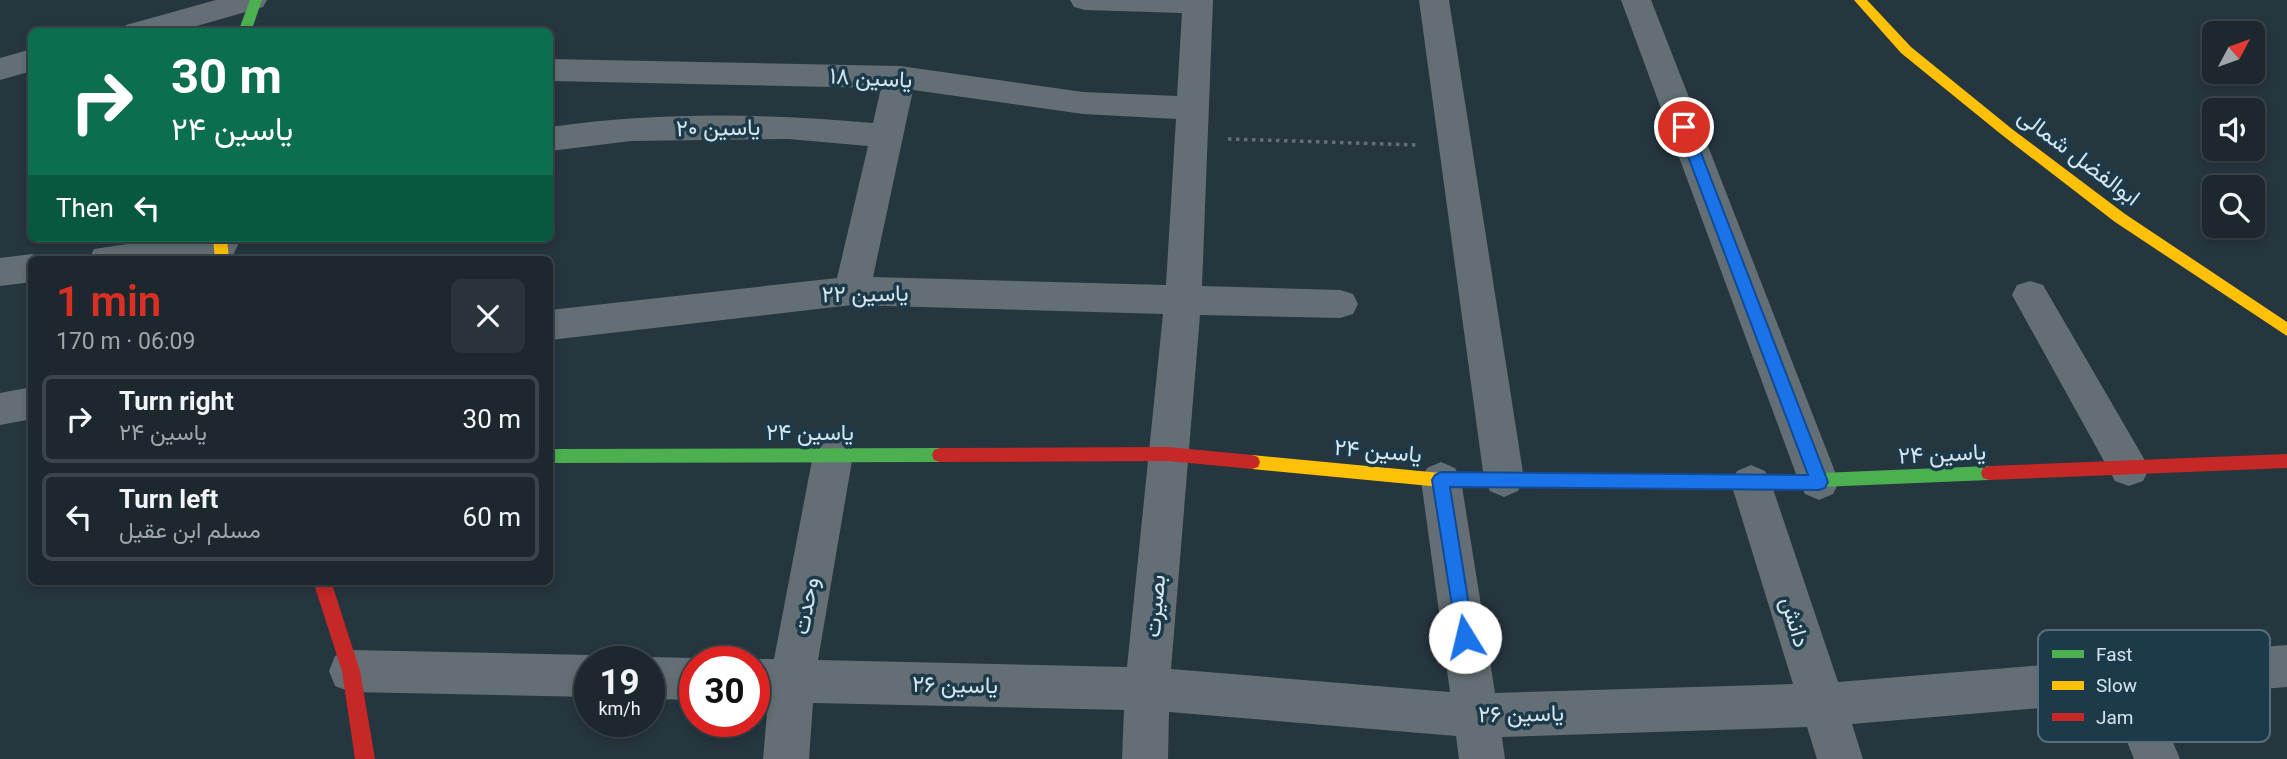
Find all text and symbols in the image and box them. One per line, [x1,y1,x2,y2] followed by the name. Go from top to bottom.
[2202,21,2264,84] north arrow
[2202,21,2265,238] map controls
[171,48,282,105] text: 30 m
[56,56,147,147] icon: right
[829,62,913,94] street label: یاسین ۱۸
[1654,97,1714,157] pin
[2202,98,2265,161] button: sound
[2012,102,2145,212] street label: ابوالفضل شمالی
[1665,108,1703,146] icon: arrive
[171,110,293,148] text: یاسین ۲۴
[676,114,760,142] street label: یاسین ۲۰
[2202,175,2265,238] button: search
[128,189,166,227] icon: left
[56,193,114,223] text: Then
[56,277,161,326] text: 1 min
[451,279,525,353] button: close
[821,280,909,308] street label: یاسین ۲۲
[56,328,195,355] text: 170 m · 06:09
[119,386,234,416] text: Turn right
[60,400,98,438] icon: right
[463,404,521,434] text: 30 m
[119,419,207,446] text: یاسین ۲۴
[766,419,854,446] street label: یاسین ۲۴
[1333,434,1423,468] street label: یاسین ۲۴
[1897,438,1987,470] street label: یاسین ۲۴
[119,484,218,514] text: Turn left
[60,498,98,536] icon: left
[463,502,521,532] text: 60 m
[119,517,261,544] text: مسلم ابن عقیل
[1139,573,1172,639] street label: بصیرت
[788,575,824,637] street label: وحدت
[1775,593,1815,651] street label: دانش
[1428,600,1502,674] position arrow
[2038,630,2270,742] legend
[2096,643,2133,666] text: Fast
[679,646,770,737] speed limit sign: 30
[599,662,640,703] text: 19
[912,671,998,699] street label: یاسین ۲۶
[2096,674,2137,697] text: Slow
[598,698,641,719] text: km/h
[1478,700,1564,728] street label: یاسین ۲۶
[2096,706,2133,729] text: Jam

